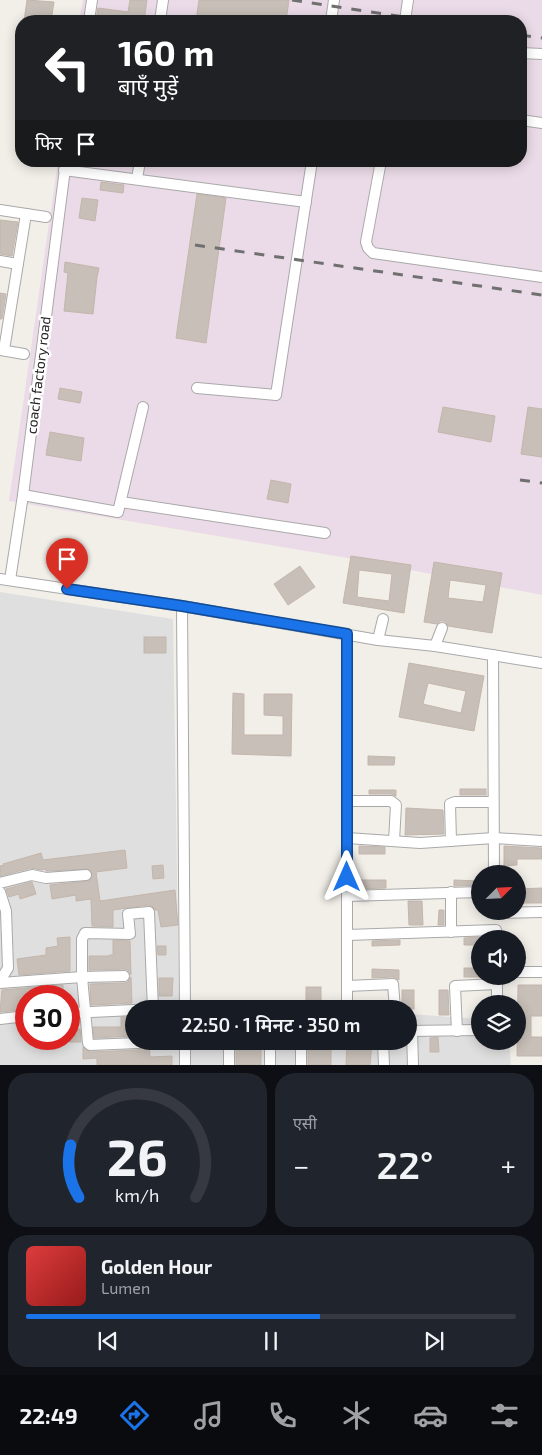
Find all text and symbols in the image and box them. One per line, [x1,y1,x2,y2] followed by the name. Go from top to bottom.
[118,31,214,73] text: 160 m
[35,35,100,100] icon: left
[118,73,178,99] text: बाएँ मुड़ें
[72,130,100,158] icon: arrive
[35,131,62,154] text: फिर
[22,315,54,435] street label: coach factory road
[46,538,88,589] pin
[53,545,81,573] icon: arrive
[320,850,372,902] position arrow
[471,865,526,920] north arrow
[471,865,526,1050] map controls
[471,930,526,985] button: sound
[15,985,80,1050] speed limit sign: 30
[471,995,526,1050] button: layers
[182,1013,360,1036] text: 22:50 · 1 मिनट · 350 m
[293,1113,317,1132] text: एसी
[107,1124,168,1186] text: 26
[377,1141,433,1187] text: 22°
[293,1148,309,1182] text: −
[501,1148,516,1182] text: +
[115,1184,160,1206] text: km/h
[101,1255,212,1278] text: Golden Hour
[101,1278,150,1297] text: Lumen
[94,1327,122,1355] icon: previous
[257,1327,285,1355] icon: pause
[420,1327,448,1355] icon: next
[117,1398,152,1433] icon: directions
[191,1398,226,1433] icon: music
[265,1398,300,1433] icon: phone
[339,1398,374,1433] icon: climate
[413,1398,448,1433] icon: car
[487,1398,522,1433] icon: filters
[20,1402,78,1428] text: 22:49

